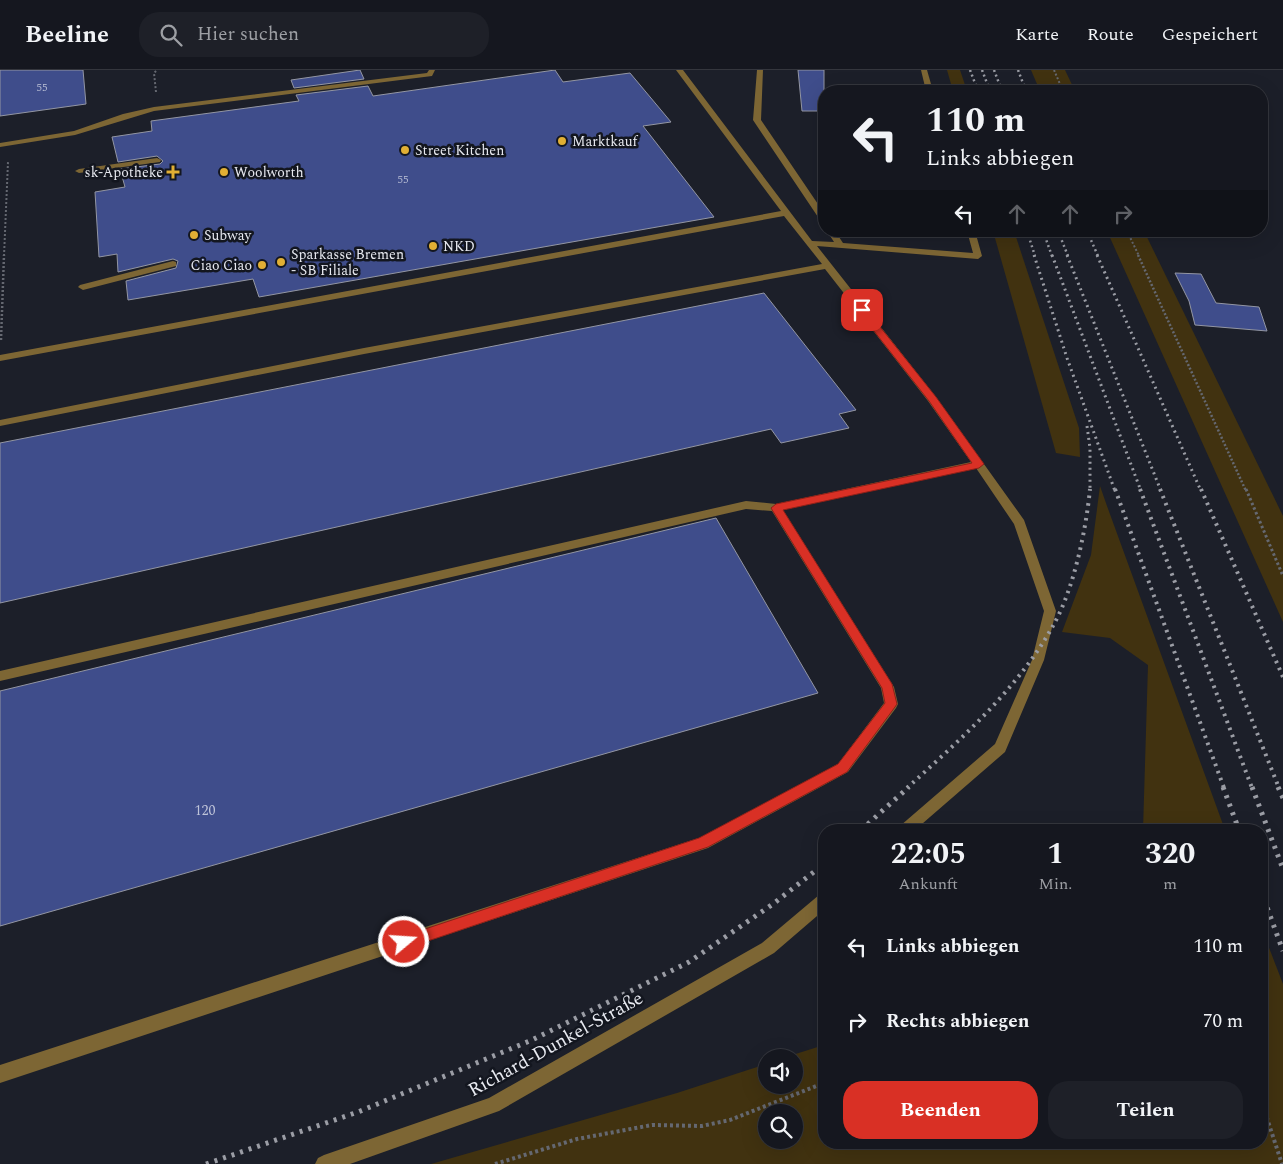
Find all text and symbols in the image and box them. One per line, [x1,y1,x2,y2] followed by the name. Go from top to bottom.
[139,12,489,57] search box
[25,17,109,53] text: Beeline
[197,20,299,49] text: Hier suchen
[157,21,185,49] icon: search
[1015,21,1059,48] text: Karte
[1087,21,1134,48] text: Route
[1162,21,1258,48] text: Gespeichert
[37,79,48,96] house number: 55
[926,94,1025,147] text: 110 m
[843,105,908,170] icon: left
[572,131,639,152] place label: Marktkauf
[556,135,568,147] marker: Marktkauf
[415,140,504,161] place label: Street Kitchen
[926,142,1074,175] text: Links abbiegen
[399,144,411,156] marker: Street Kitchen
[85,162,163,183] place label: sk-Apotheke
[234,162,304,183] place label: Woolworth
[167,166,179,178] marker: sk-Apotheke
[218,166,230,178] marker: Woolworth
[398,171,409,188] house number: 55
[950,200,978,228] icon: left
[1003,200,1031,228] icon: ahead
[1056,200,1084,228] icon: ahead
[1109,200,1137,228] icon: right
[204,225,252,246] place label: Subway
[188,229,200,241] marker: Subway
[443,236,475,257] place label: NKD
[427,240,439,252] marker: NKD
[291,244,404,281] place label: Sparkasse Bremen - SB Filiale
[191,255,252,276] place label: Ciao Ciao
[275,256,287,268] marker: Sparkasse Bremen - SB Filiale
[256,259,268,271] marker: Ciao Ciao
[841,289,883,331] pin
[848,296,876,324] icon: arrive
[195,800,216,821] house number: 120
[891,831,966,877] text: 22:05
[1047,831,1064,877] text: 1
[1145,831,1195,877] text: 320
[899,872,958,896] text: Ankunft
[1039,872,1072,896] text: Min.
[1163,872,1177,896] text: m
[377,915,429,967] position arrow
[886,932,1020,961] text: Links abbiegen
[1193,932,1243,961] text: 110 m
[843,933,871,961] icon: left
[463,984,649,1105] street label: Richard-Dunkel-Straße
[886,1007,1030,1036] text: Rechts abbiegen
[1203,1007,1243,1036] text: 70 m
[843,1008,871,1036] icon: right
[758,1049,803,1149] map controls
[758,1049,803,1094] button: sound
[843,1081,1038,1139] button: Beenden
[1048,1081,1243,1139] button: Teilen
[758,1104,803,1149] button: search

